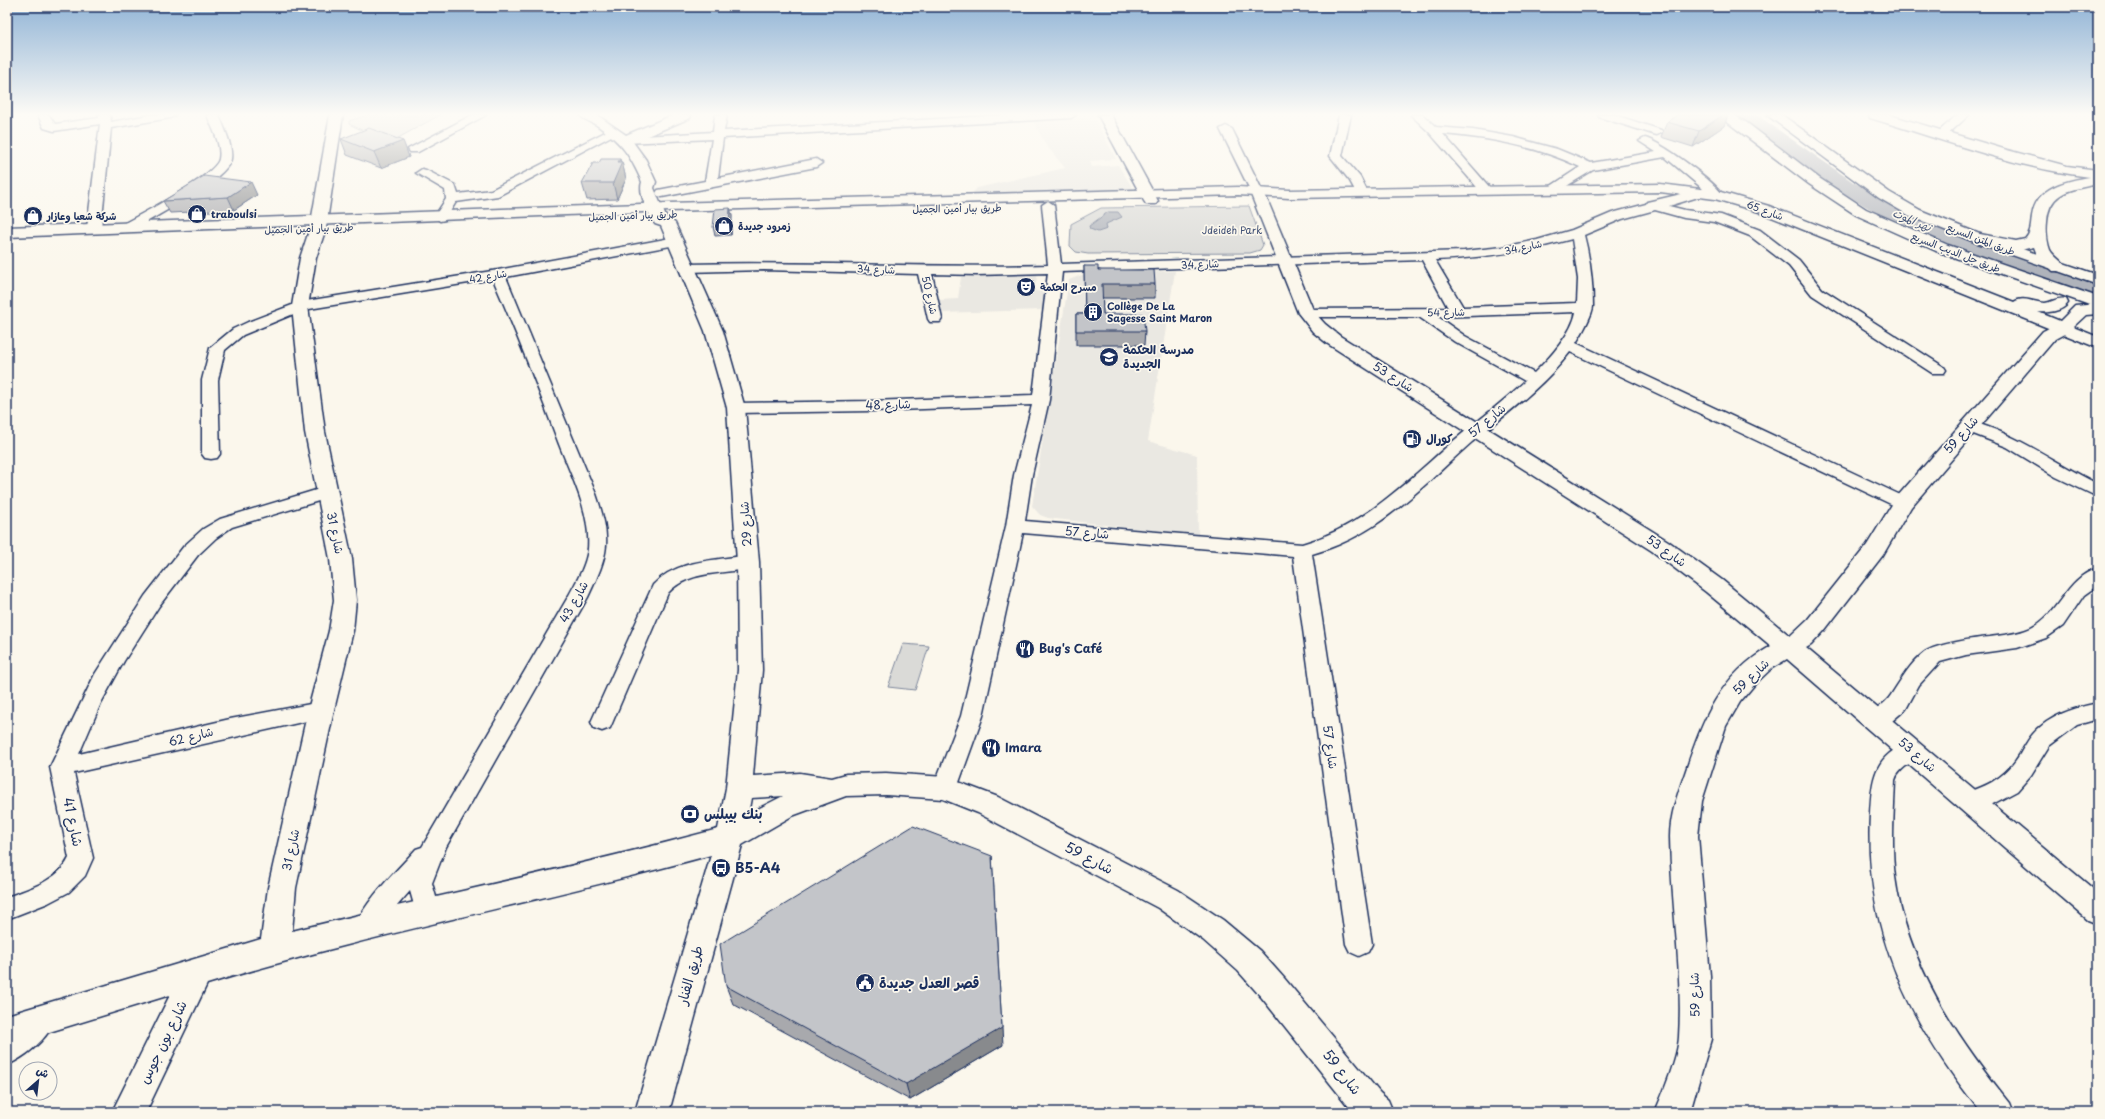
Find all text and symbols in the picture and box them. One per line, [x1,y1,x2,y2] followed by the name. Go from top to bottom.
[1744,196,1786,224] street label: شارع 65
[912,199,1002,216] street label: طريق بيار أمين الجميل
[186,203,208,225] shop icon: traboulsi
[1890,204,1935,236] water label: نهر الموت
[22,205,44,227] shop icon: شركة شعيا وعازار
[588,205,678,224] street label: طريق بيار أمين الجميل
[211,206,257,221] place label: traboulsi
[46,208,117,223] place label: شركة شعيا وعازار
[713,215,735,237] shop icon: زمرود جديدة
[264,218,354,237] street label: طريق بيار أمين الجميل
[738,218,791,233] place label: زمرود جديدة
[1944,219,2017,260] street label: طريق المتن السريع
[1202,222,1262,237] park label: Jdeideh Park
[1909,228,2003,277] street label: طريق جل الديب السريع
[1503,235,1544,259] street label: شارع 34
[1181,255,1220,273] street label: شارع 34
[857,260,896,278] street label: شارع 34
[468,265,508,287] street label: شارع 42
[918,274,942,316] street label: شارع 50
[1015,276,1037,298] theatre icon: مسرح الحكمة
[1040,279,1097,294] place label: مسرح الحكمة
[1107,298,1212,325] place label: Collège De La Sagesse Saint Maron
[1082,301,1104,323] building icon: Collège De La Sagesse Saint Maron
[1427,304,1465,320] street label: شارع 54
[1123,340,1194,372] place label: مدرسة الحكمة الجديدة
[1098,346,1120,368] school or university icon: مدرسة الحكمة الجديدة
[1369,357,1418,397] street label: شارع 53
[865,394,911,415] street label: شارع 48
[1464,399,1510,442] street label: شارع 57
[1939,412,1983,458] street label: شارع 59
[1401,428,1423,450] fuel station icon: كورال
[1426,429,1453,447] place label: كورال
[734,501,757,547] street label: شارع 29
[322,510,349,556] street label: شارع 31
[1064,521,1110,544] street label: شارع 57
[1642,530,1690,571] street label: شارع 53
[554,577,593,626] street label: شارع 43
[1014,638,1036,660] restaurant icon: Bug's Café
[1039,639,1103,657] place label: Bug's Café
[1728,654,1773,699] street label: شارع 59
[166,722,215,751] street label: شارع 62
[1318,724,1343,770] street label: شارع 57
[1894,733,1941,777] street label: شارع 53
[980,737,1002,759] restaurant icon: Imara
[1005,738,1043,756] place label: Imara
[58,795,89,848] street label: شارع 41
[679,803,701,825] bank icon: بنك بيبلس
[704,803,763,824] place label: بنك بيبلس
[277,827,304,873] street label: شارع 31
[1061,836,1117,879] street label: شارع 59
[710,857,732,879] bus stop icon: B5-A4
[735,857,781,878] place label: B5-A4
[671,943,708,1008] street label: طريق الفنار
[854,972,876,994] public building icon: قصر العدل جديدة
[879,972,979,993] place label: قصر العدل جديدة
[1685,972,1704,1018] street label: شارع 59
[133,996,192,1087] street label: شارع بون جوس
[1318,1045,1367,1099] street label: شارع 59
[18,1061,58,1101] north arrow
[34,1061,52,1082] text: ش

